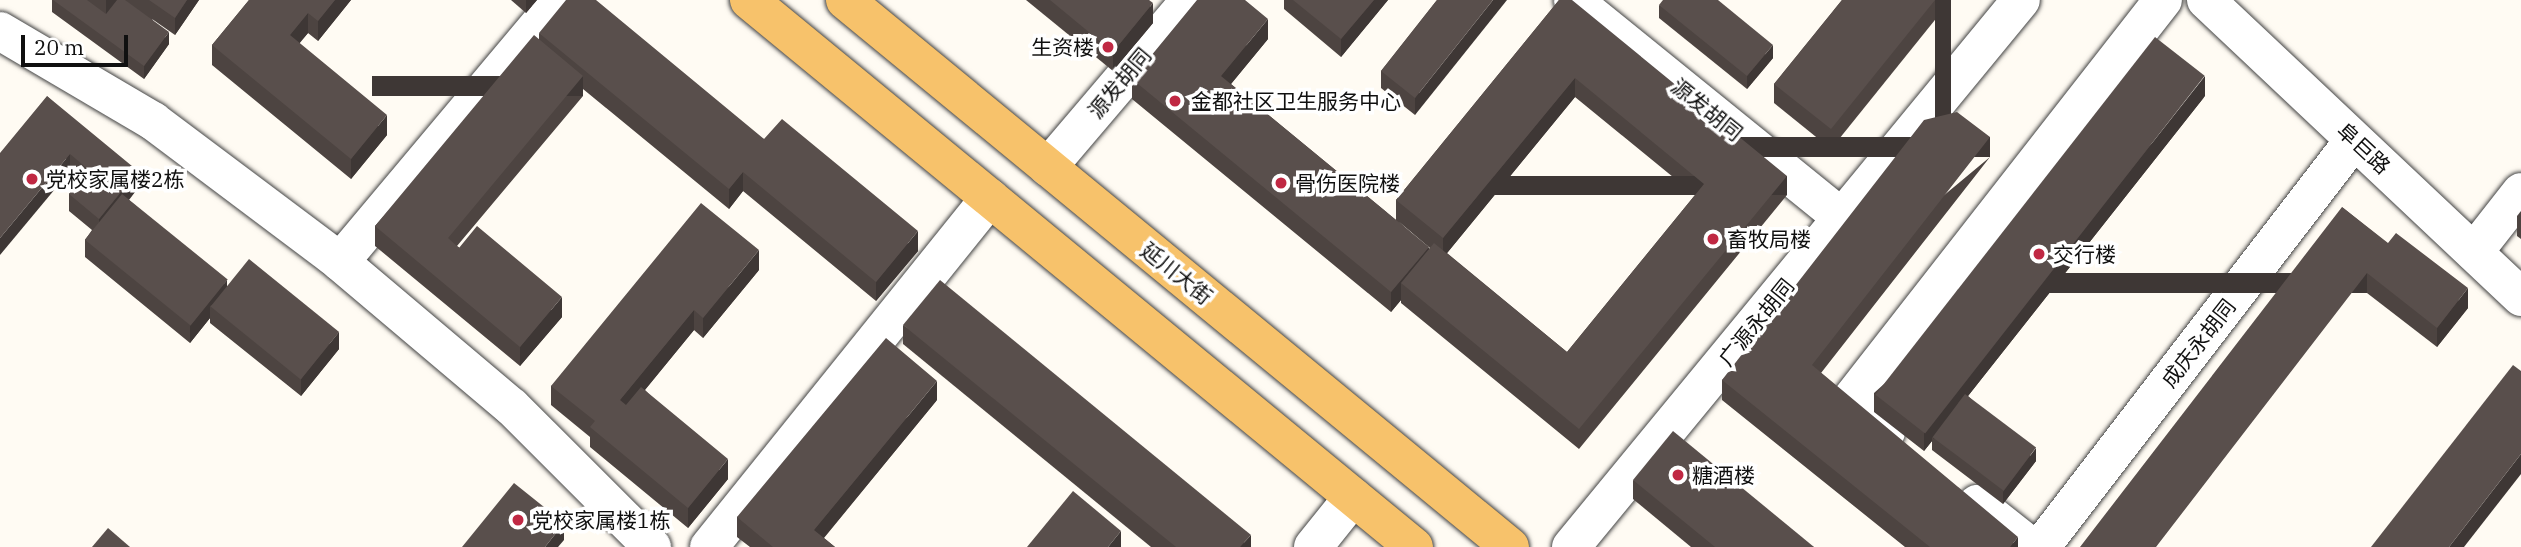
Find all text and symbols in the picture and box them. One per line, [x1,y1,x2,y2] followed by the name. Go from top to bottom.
[24,21,131,65] scale bar
[34,33,84,61] text: 20 m
[1031,34,1094,60] place label: 生资楼
[1100,39,1116,55] marker: 生资楼
[1082,43,1156,123] street label: 源发胡同
[1666,73,1748,145] street label: 源发胡同
[1191,88,1401,114] place label: 金都社区卫生服务中心
[1165,91,1185,111] marker: 金都社区卫生服务中心
[2332,117,2396,179] street label: 阜巨路
[46,166,185,192] place label: 党校家属楼2栋
[1295,170,1400,196] place label: 骨伤医院楼
[24,171,40,187] marker: 党校家属楼2栋
[1273,175,1289,191] marker: 骨伤医院楼
[1727,226,1811,252] place label: 畜牧局楼
[1705,231,1721,247] marker: 畜牧局楼
[1136,237,1218,309] street label: 延川大街
[2053,241,2116,267] place label: 交行楼
[2031,246,2047,262] marker: 交行楼
[1713,273,1799,371] street label: 广源永胡同
[2156,294,2240,392] street label: 成庆永胡同
[1692,462,1755,488] place label: 糖酒楼
[1670,467,1686,483] marker: 糖酒楼
[532,507,671,533] place label: 党校家属楼1栋
[510,512,526,528] marker: 党校家属楼1栋

